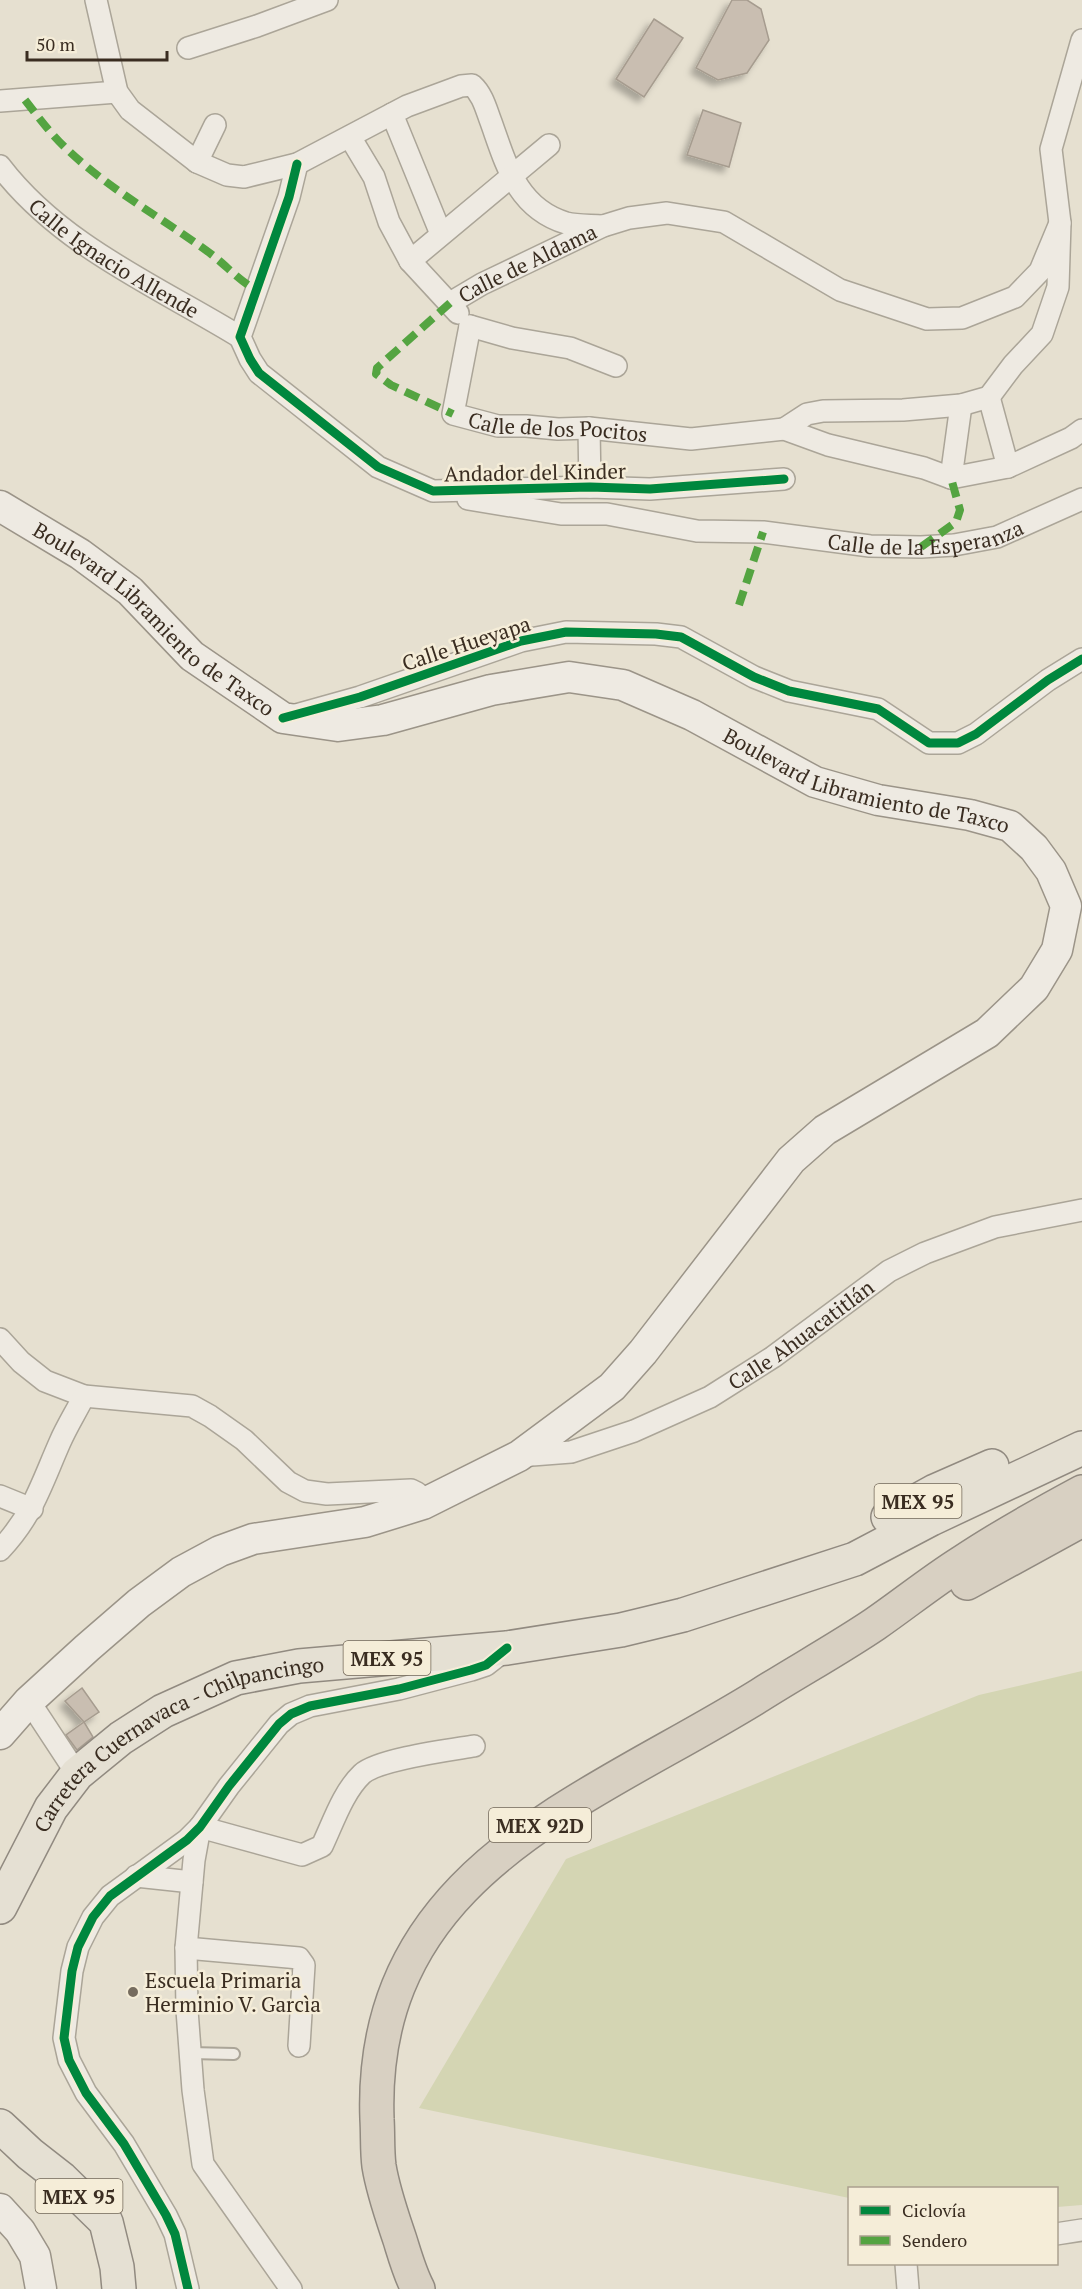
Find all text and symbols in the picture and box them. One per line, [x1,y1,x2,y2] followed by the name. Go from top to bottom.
[27,24,166,62] scale bar
[36,32,76,56] text: 50 m
[23,192,204,324] street label: Calle Ignacio Allende
[453,217,601,309] street label: Calle de Aldama
[465,405,649,448] street label: Calle de los Pocitos
[444,456,626,488] street label: Andador del Kinder
[826,513,1028,561] street label: Calle de la Esperanza
[28,515,280,722] street label: Boulevard Libramiento de Taxco
[398,609,534,677] street label: Calle Hueyapa
[719,721,1013,839] street label: Boulevard Libramiento de Taxco
[722,1273,880,1396] street label: Calle Ahuacatitlán
[874,1484,962,1518] road number: MEX 95
[344,1641,430,1675] road number: MEX 95
[27,1650,325,1837] street label: Carretera Cuernavaca - Chilpancingo
[489,1808,591,1842] road number: MEX 92D
[145,1966,321,2018] place label: Escuela Primaria Herminio V. Garcìa
[126,1985,140,1999] marker: Escuela Primaria Herminio V. Garcìa
[36,2179,122,2213] road number: MEX 95
[848,2187,1058,2265] legend
[902,2198,966,2222] text: Ciclovía
[902,2228,967,2252] text: Sendero

